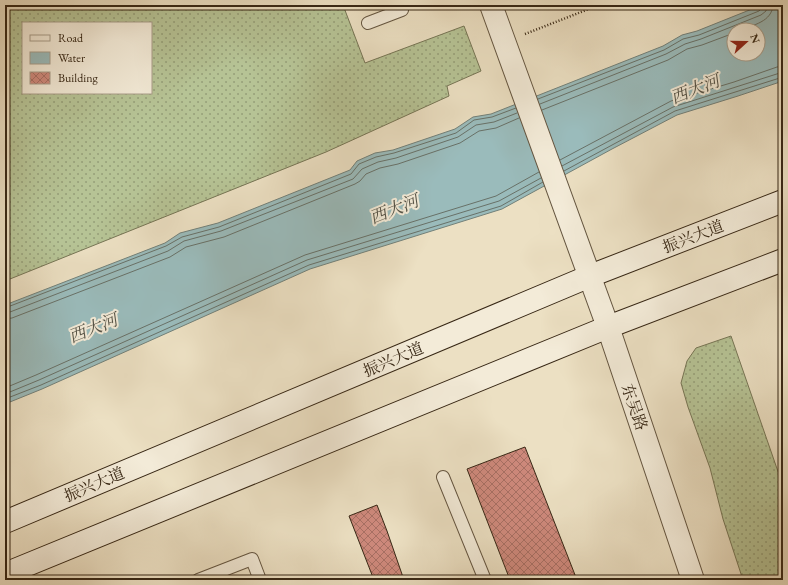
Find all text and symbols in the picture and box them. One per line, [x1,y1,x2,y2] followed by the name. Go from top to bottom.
[22,22,152,94] legend
[726,22,766,62] north arrow
[58,30,84,46] text: Road
[747,32,764,45] text: N
[58,50,85,66] text: Water
[667,68,726,109] water label: 西大河
[58,70,99,86] text: Building
[366,188,425,229] water label: 西大河
[660,215,727,258] street label: 振兴大道
[65,307,124,348] water label: 西大河
[360,337,427,382] street label: 振兴大道
[617,381,652,433] street label: 东吴路
[61,462,128,507] street label: 振兴大道

